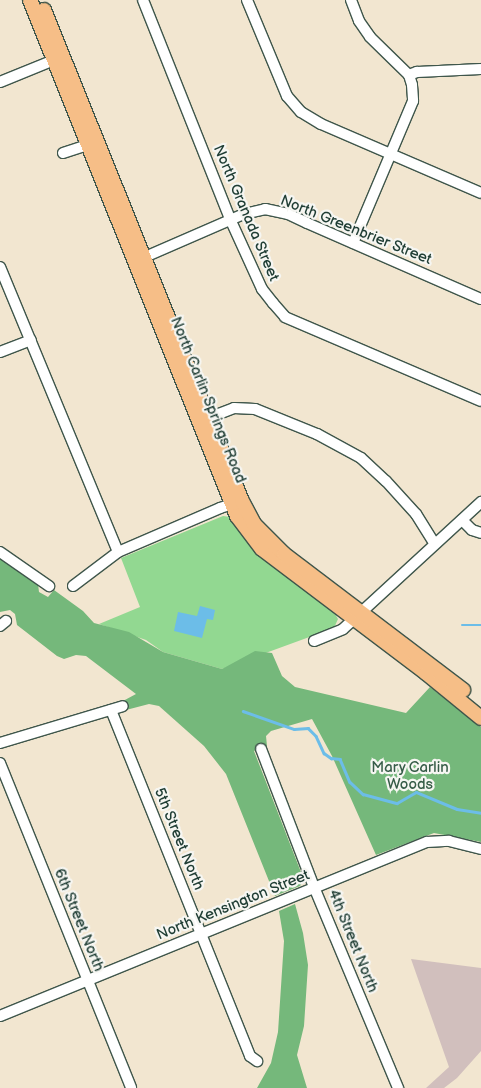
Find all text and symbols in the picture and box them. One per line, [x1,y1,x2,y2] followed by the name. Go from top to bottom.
[209,142,283,284] street label: North Granada Street
[278,191,434,269] street label: North Greenbrier Street
[166,314,250,486] street label: North Carlin Springs Road
[371,758,449,793] park label: Mary Carlin Woods
[150,785,208,893] street label: 5th Street North
[50,866,108,974] street label: 6th Street North
[154,866,312,944] street label: North Kensington Street
[324,887,382,995] street label: 4th Street North

